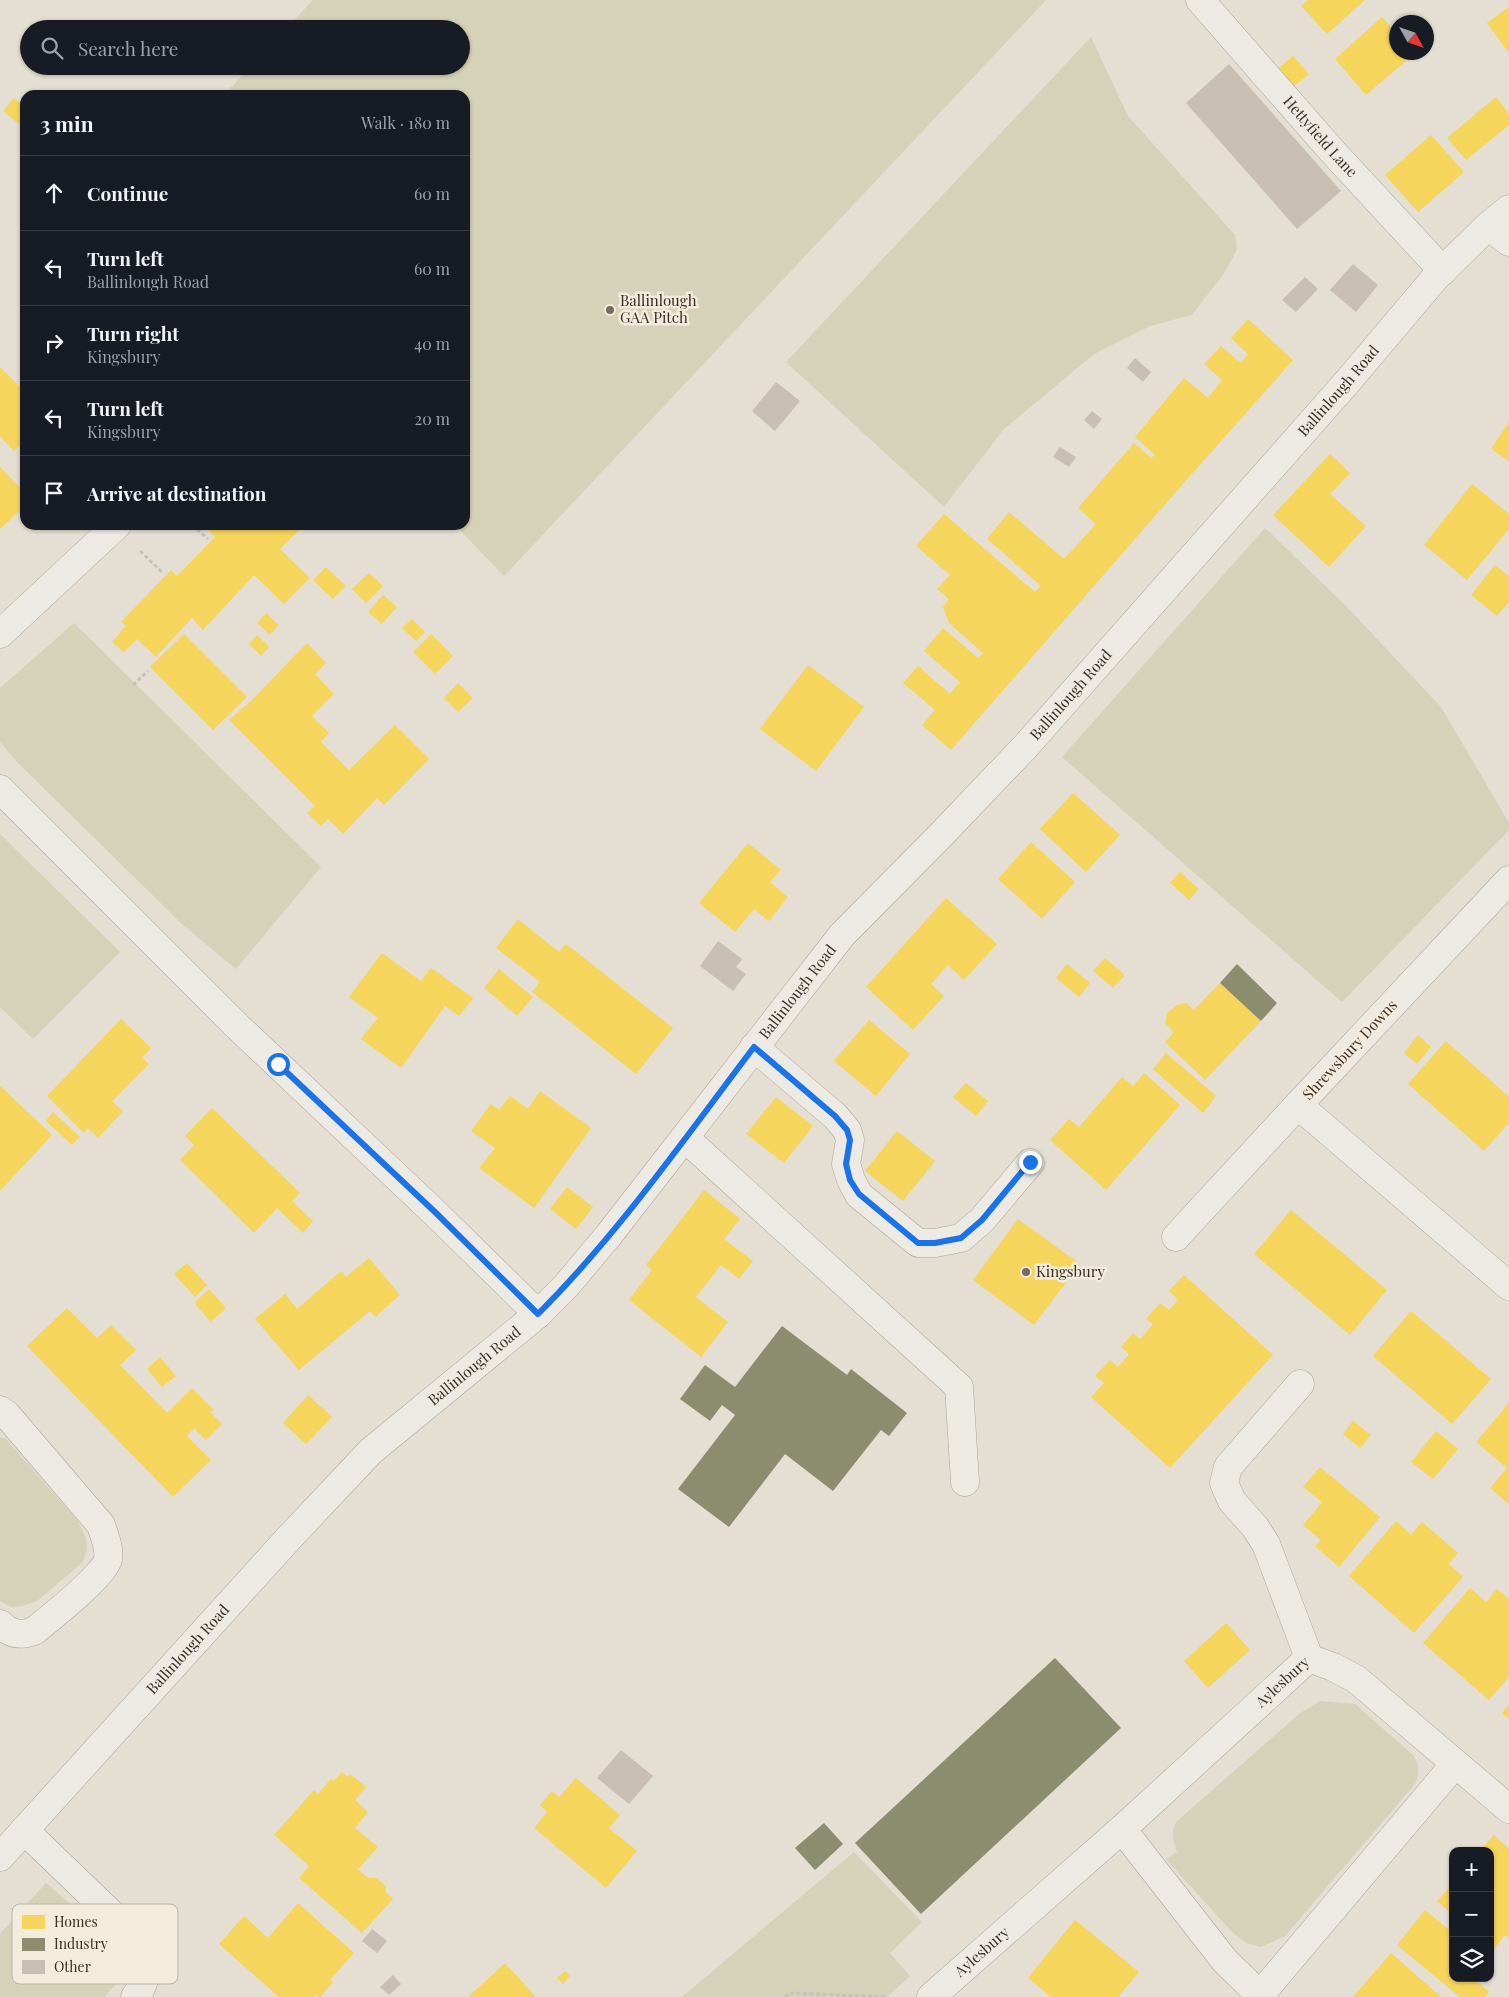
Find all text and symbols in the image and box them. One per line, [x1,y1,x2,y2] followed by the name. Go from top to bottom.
[1389,15,1434,60] north arrow
[20,20,470,75] search box
[38,34,66,62] icon: search
[78,35,178,61] text: Search here
[1279,91,1362,181] street label: Hettyfield Lane
[40,109,94,137] text: 3 min
[361,112,450,133] text: Walk · 180 m
[40,179,68,207] icon: ahead
[87,180,168,206] text: Continue
[414,183,450,204] text: 60 m
[87,245,164,271] text: Turn left
[40,254,68,282] icon: left
[414,258,450,279] text: 60 m
[87,271,209,292] text: Ballinlough Road
[620,290,697,327] place label: Ballinlough GAA Pitch
[604,304,616,316] marker: Ballinlough GAA Pitch
[87,320,179,346] text: Turn right
[40,329,68,357] icon: right
[414,333,450,354] text: 40 m
[1293,340,1383,440] street label: Ballinlough Road
[87,346,161,367] text: Kingsbury
[87,395,164,421] text: Turn left
[40,404,68,432] icon: left
[415,408,450,429] text: 20 m
[87,421,161,442] text: Kingsbury
[40,479,68,507] icon: arrive
[87,480,267,506] text: Arrive at destination
[1025,644,1116,744] street label: Ballinlough Road
[754,940,840,1043] street label: Ballinlough Road
[1298,995,1401,1104] street label: Shrewsbury Downs
[267,1053,290,1076] route start
[1019,1151,1042,1174] route end
[1036,1261,1105,1281] place label: Kingsbury
[1020,1266,1032,1278] marker: Kingsbury
[423,1321,525,1409] street label: Ballinlough Road
[141,1599,233,1698] street label: Ballinlough Road
[1250,1651,1314,1712] street label: Aylesbury
[1449,1847,1494,1982] map controls
[1449,1847,1494,1892] button: +
[1449,1892,1494,1937] button: −
[12,1904,178,1984] legend
[54,1912,98,1931] text: Homes
[949,1922,1013,1981] street label: Aylesbury
[54,1934,108,1953] text: Industry
[1449,1937,1494,1982] button: layers
[54,1957,92,1976] text: Other

